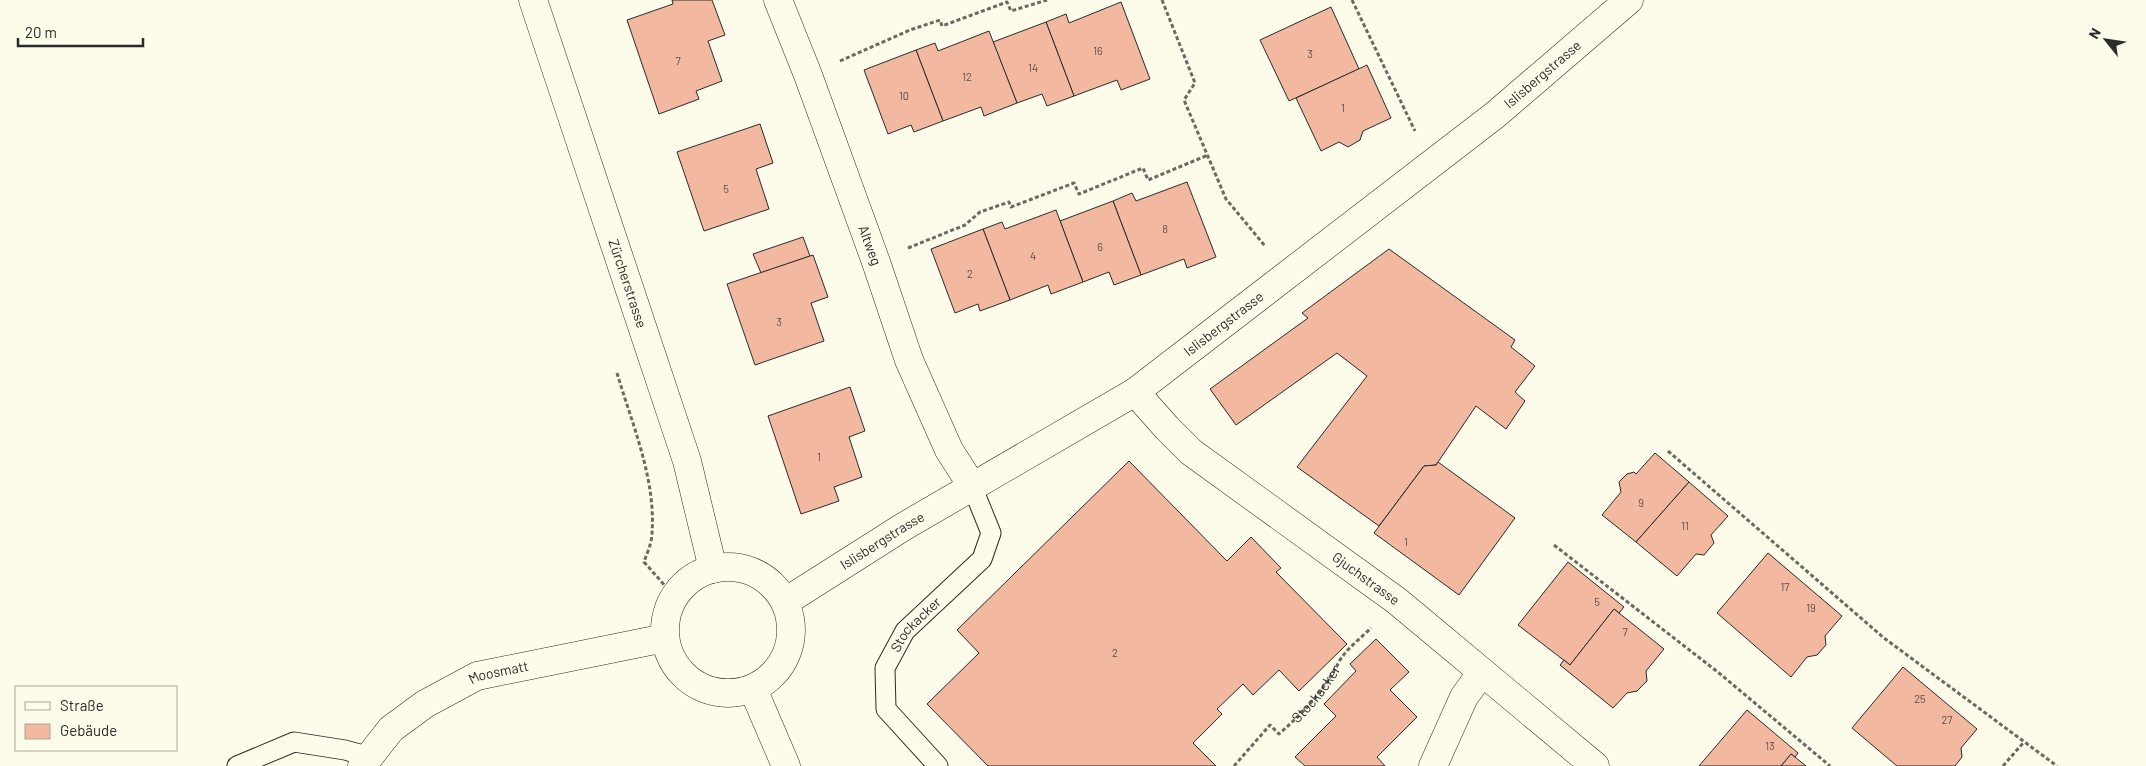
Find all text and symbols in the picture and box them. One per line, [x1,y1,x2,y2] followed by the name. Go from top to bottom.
[18,15,142,47] scale bar
[2081,15,2131,65] north arrow
[25,23,57,41] text: 20 m
[2085,25,2104,42] text: N
[1500,36,1584,112] street label: Islisbergstrasse
[1093,44,1103,57] house number: 16
[1307,47,1313,60] house number: 3
[675,54,681,67] house number: 7
[1028,61,1038,74] house number: 14
[962,70,972,83] house number: 12
[899,89,909,102] house number: 10
[1341,101,1345,114] house number: 1
[723,182,729,195] house number: 5
[1162,222,1168,235] house number: 8
[855,223,886,268] street label: Altweg
[606,237,651,330] street label: Zürcherstrasse
[1097,240,1103,253] house number: 6
[1030,249,1036,262] house number: 4
[967,267,973,280] house number: 2
[1180,287,1267,359] street label: Islisbergstrasse
[776,315,782,328] house number: 3
[817,450,821,463] house number: 1
[1638,496,1644,509] house number: 9
[837,508,927,573] street label: Islisbergstrasse
[1681,519,1689,532] house number: 11
[1404,535,1408,548] house number: 1
[1329,548,1403,608] street label: Gjuchstrasse
[1780,580,1790,593] house number: 17
[886,593,944,655] street label: Stockacker
[1594,595,1600,608] house number: 5
[1806,601,1816,614] house number: 19
[1622,625,1628,638] house number: 7
[1112,646,1118,659] house number: 2
[465,657,530,687] street label: Moosmatt
[1288,662,1343,726] street label: Stockacker
[15,686,178,751] legend
[1914,692,1926,705] house number: 25
[60,696,104,714] text: Straße
[1941,713,1953,726] house number: 27
[60,721,117,739] text: Gebäude
[1765,739,1775,752] house number: 13

